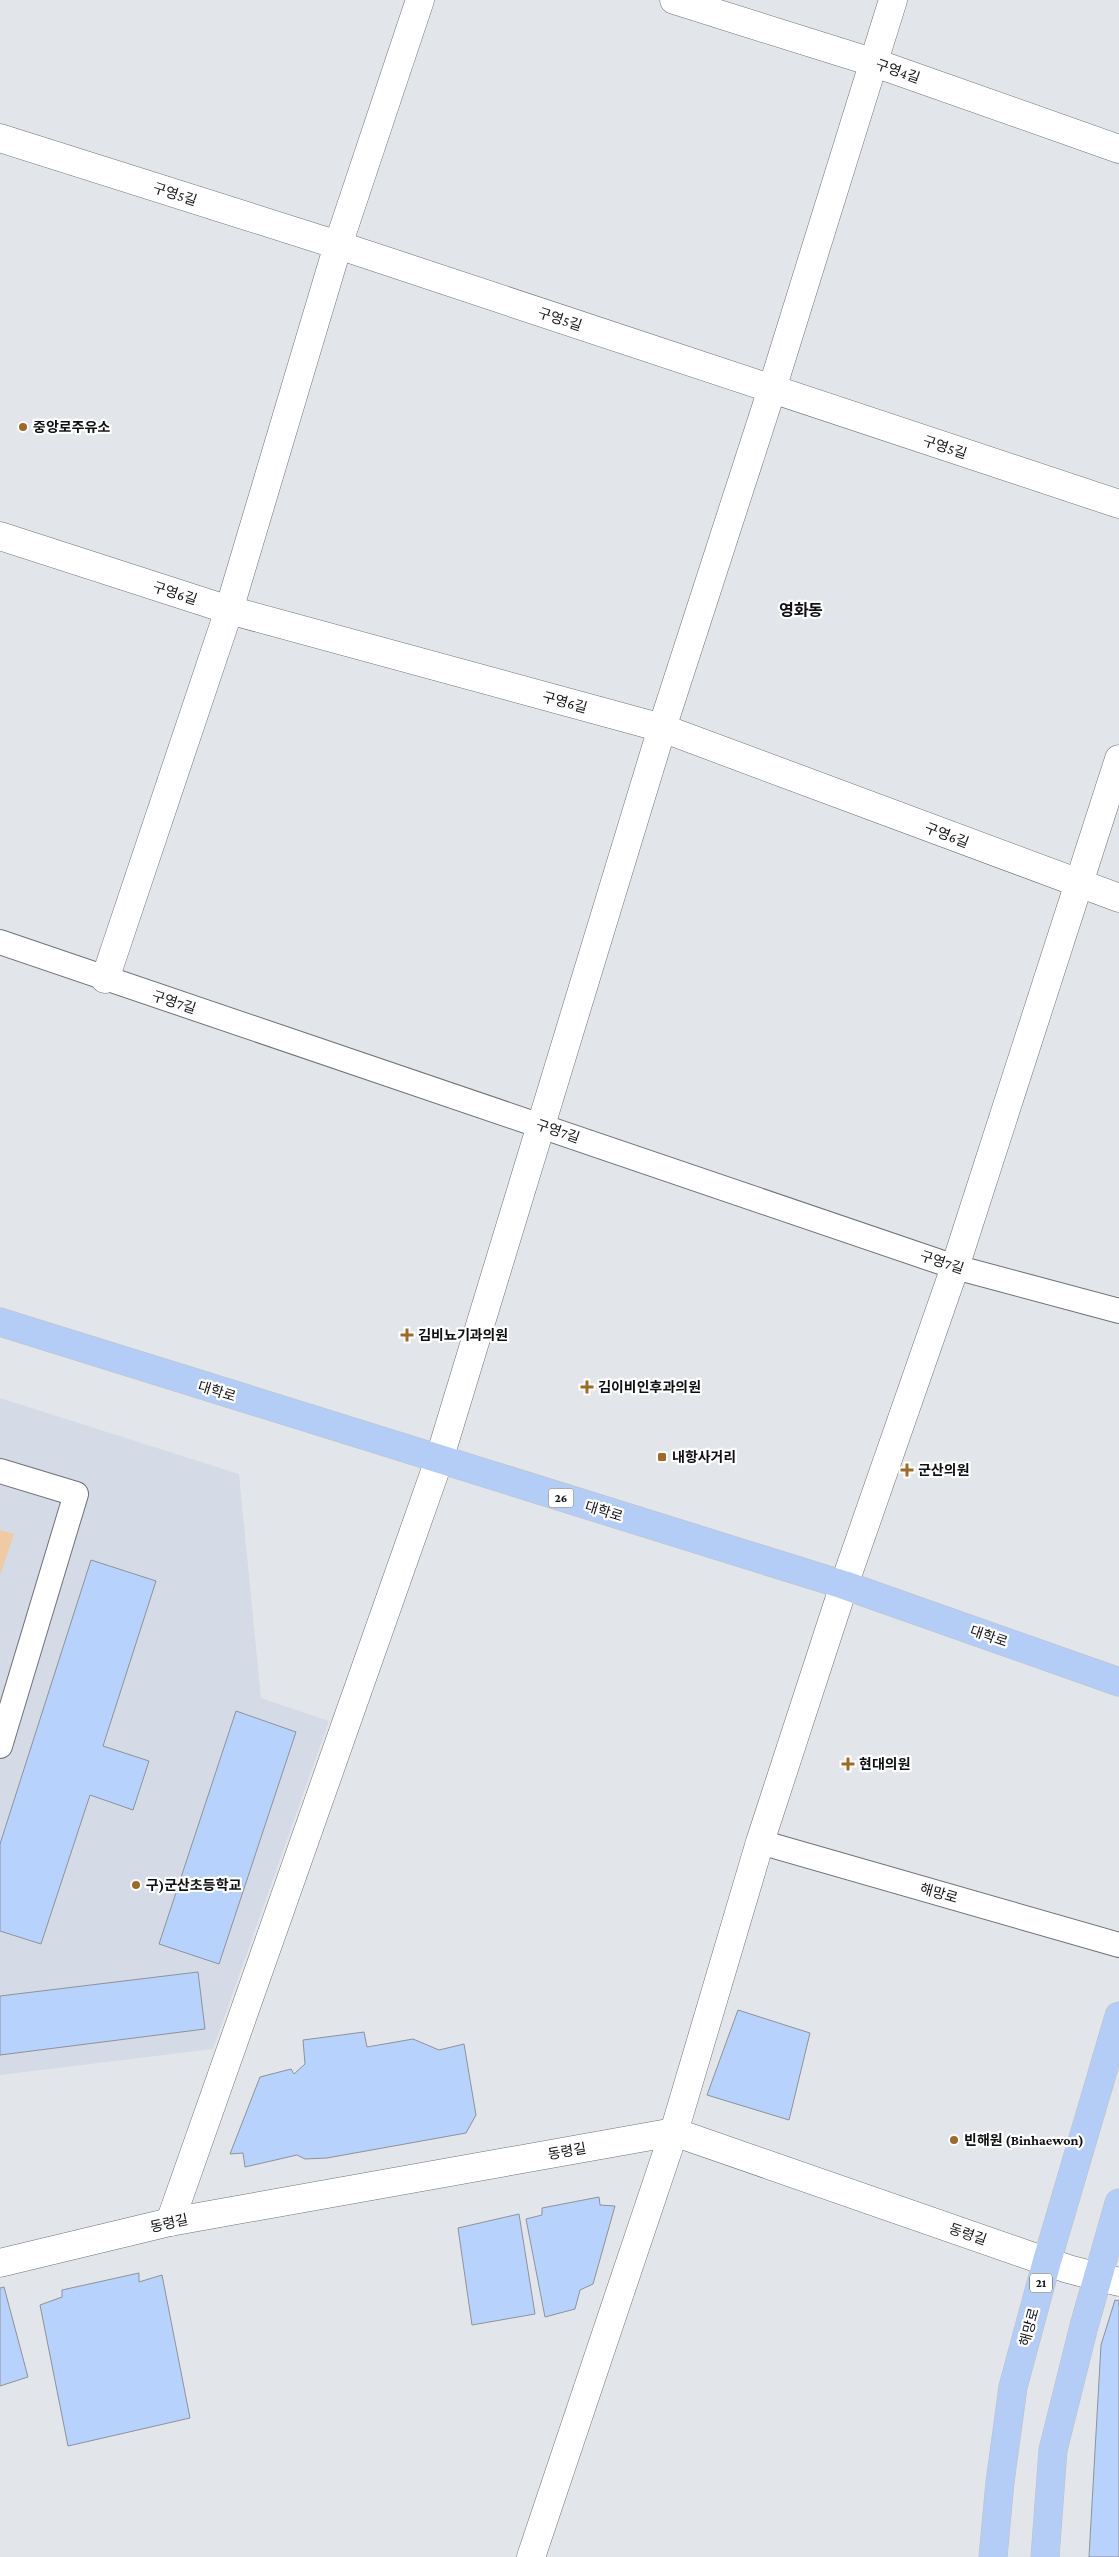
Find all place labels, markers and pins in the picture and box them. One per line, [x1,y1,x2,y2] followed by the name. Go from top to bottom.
[33,419,110,435] place label: 중앙로주유소
[17,421,29,433] marker: 중앙로주유소
[418,1327,508,1343] place label: 김비뇨기과의원
[400,1328,414,1342] marker: 김비뇨기과의원
[598,1379,701,1395] place label: 김이비인후과의원
[580,1380,594,1394] marker: 김이비인후과의원
[672,1449,736,1465] place label: 내항사거리
[656,1451,668,1463] marker: 내항사거리
[918,1462,970,1478] place label: 군산의원
[900,1463,914,1477] marker: 군산의원
[859,1756,911,1772] place label: 현대의원
[841,1757,855,1771] marker: 현대의원
[146,1877,242,1894] place label: 구)군산초등학교
[130,1879,142,1891] marker: 구)군산초등학교
[964,2132,1084,2149] place label: 빈해원 (Binhaewon)
[948,2134,960,2146] marker: 빈해원 (Binhaewon)

